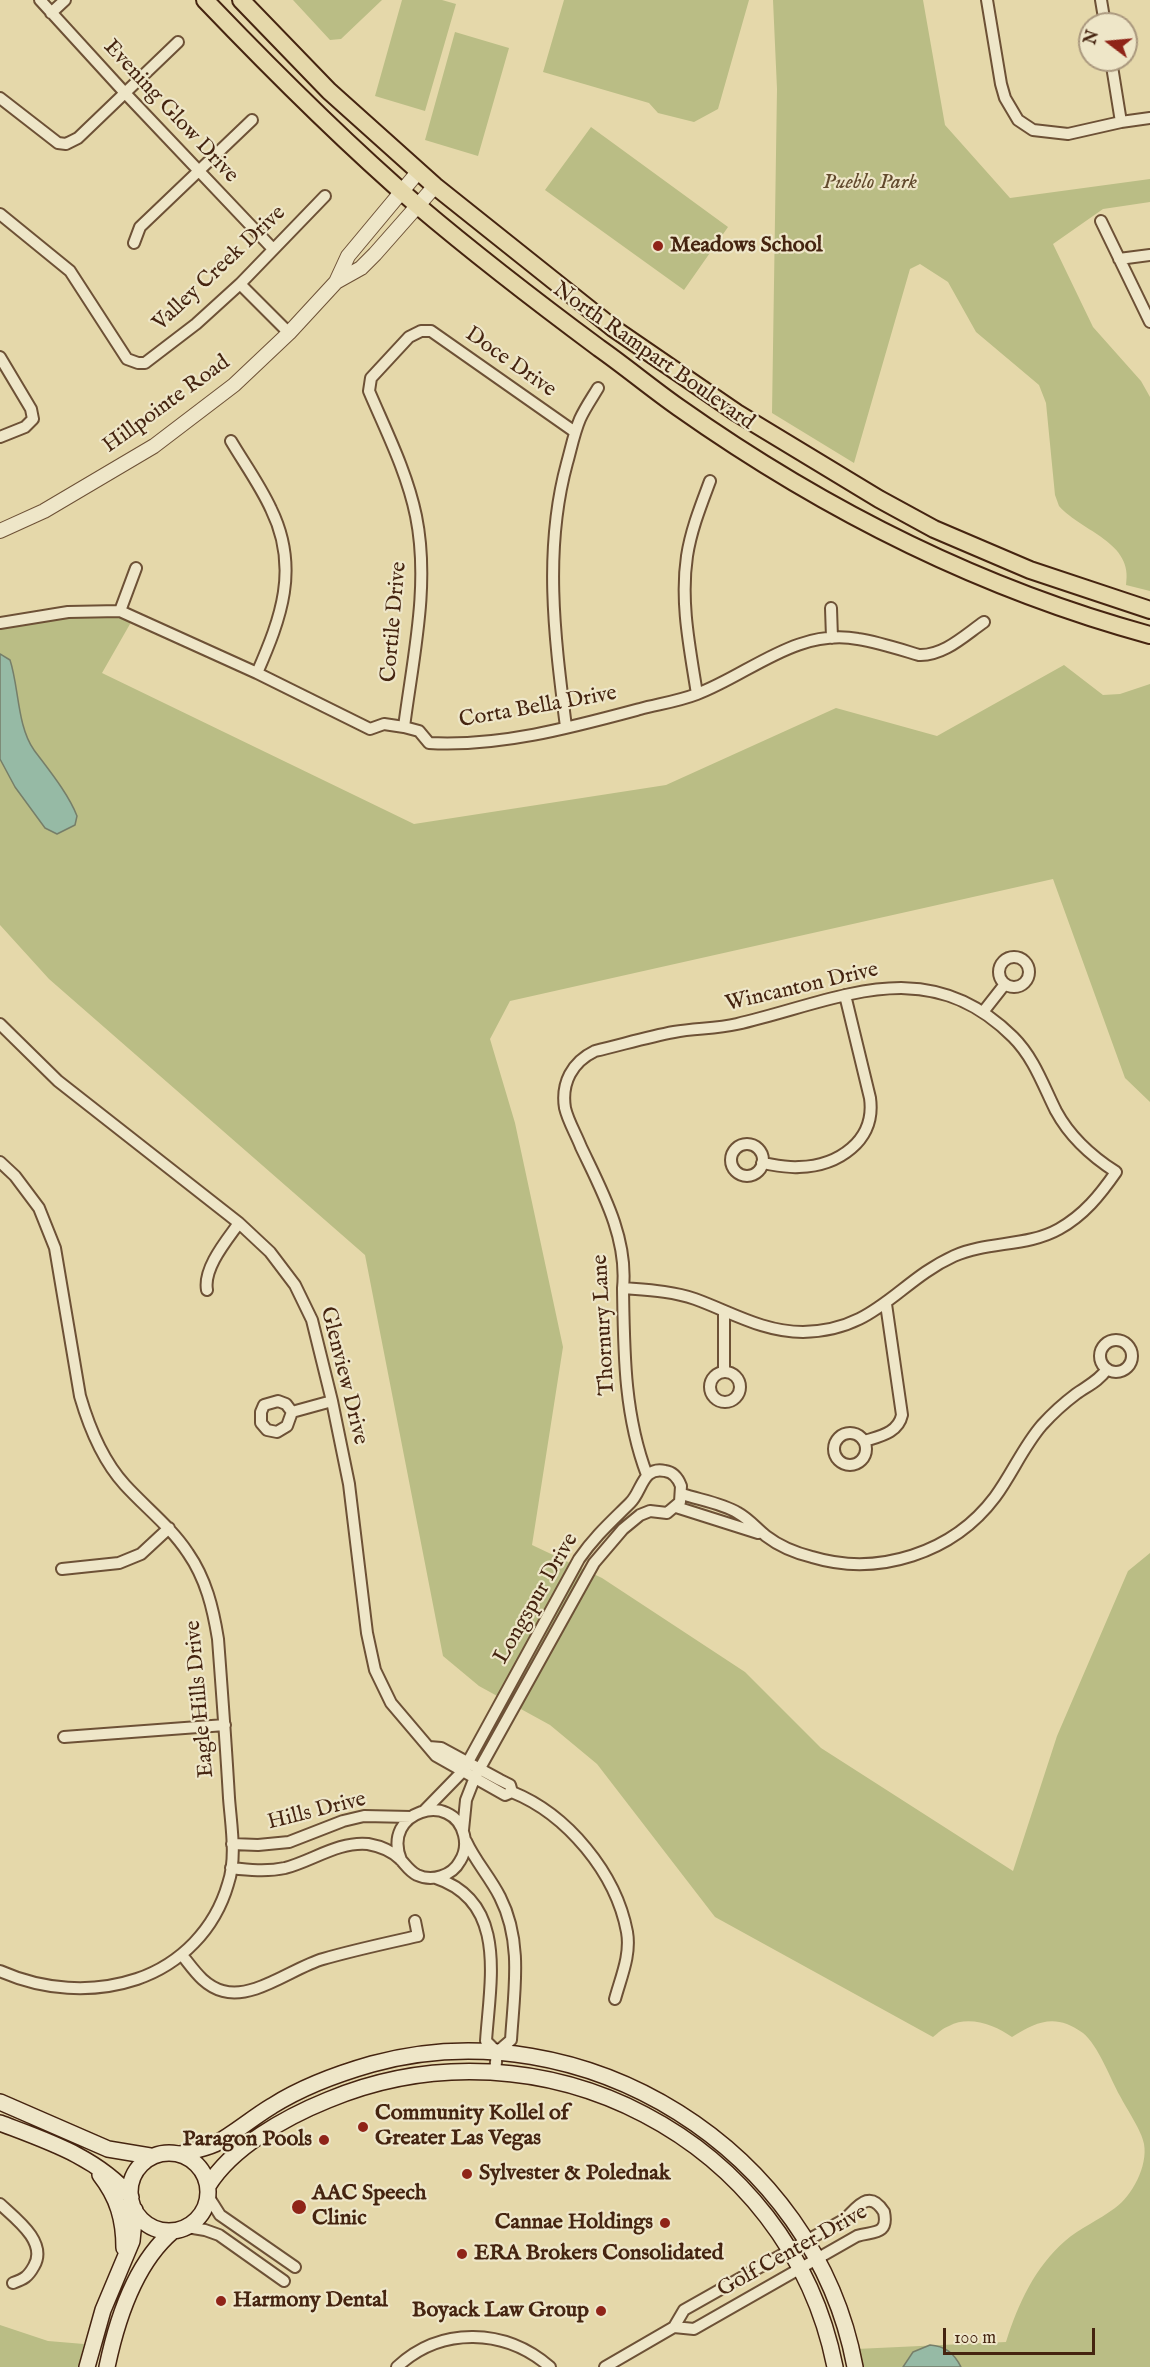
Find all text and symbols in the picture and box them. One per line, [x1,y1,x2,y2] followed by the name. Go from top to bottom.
[1078,12,1138,72] north arrow
[1081,28,1104,47] text: N
[97,35,243,189] street label: Evening Glow Drive
[823,170,917,196] park label: Pueblo Park
[148,201,292,337] street label: Valley Creek Drive
[670,233,822,259] place label: Meadows School
[651,239,665,253] marker: Meadows School
[547,277,759,437] street label: North Rampart Boulevard
[459,322,561,404] street label: Doce Drive
[98,350,236,460] street label: Hillpointe Road
[377,561,413,683] street label: Cortile Drive
[457,681,619,735] street label: Corta Bella Drive
[723,958,881,1018] street label: Wincanton Drive
[588,1254,622,1396] street label: Thornury Lane
[313,1304,373,1448] street label: Glenview Drive
[489,1529,585,1669] street label: Longspur Drive
[181,1619,221,1779] street label: Eagle Hills Drive
[265,1787,369,1837] street label: Hills Drive
[375,2101,569,2152] place label: Community Kollel of Greater Las Vegas
[356,2120,370,2134] marker: Community Kollel of Greater Las Vegas
[182,2127,312,2153] place label: Paragon Pools
[317,2133,331,2147] marker: Paragon Pools
[479,2161,671,2187] place label: Sylvester & Polednak
[460,2167,474,2181] marker: Sylvester & Polednak
[312,2181,427,2232] place label: AAC Speech Clinic
[290,2198,308,2216] marker: AAC Speech Clinic
[713,2200,873,2304] street label: Golf Center Drive
[495,2210,653,2236] place label: Cannae Holdings
[658,2216,672,2230] marker: Cannae Holdings
[474,2241,723,2267] place label: ERA Brokers Consolidated
[455,2247,469,2261] marker: ERA Brokers Consolidated
[233,2288,388,2314] place label: Harmony Dental
[214,2294,228,2308] marker: Harmony Dental
[412,2298,589,2324] place label: Boyack Law Group
[594,2304,608,2318] marker: Boyack Law Group
[946,2316,1098,2354] scale bar
[954,2327,996,2350] text: 100 m

